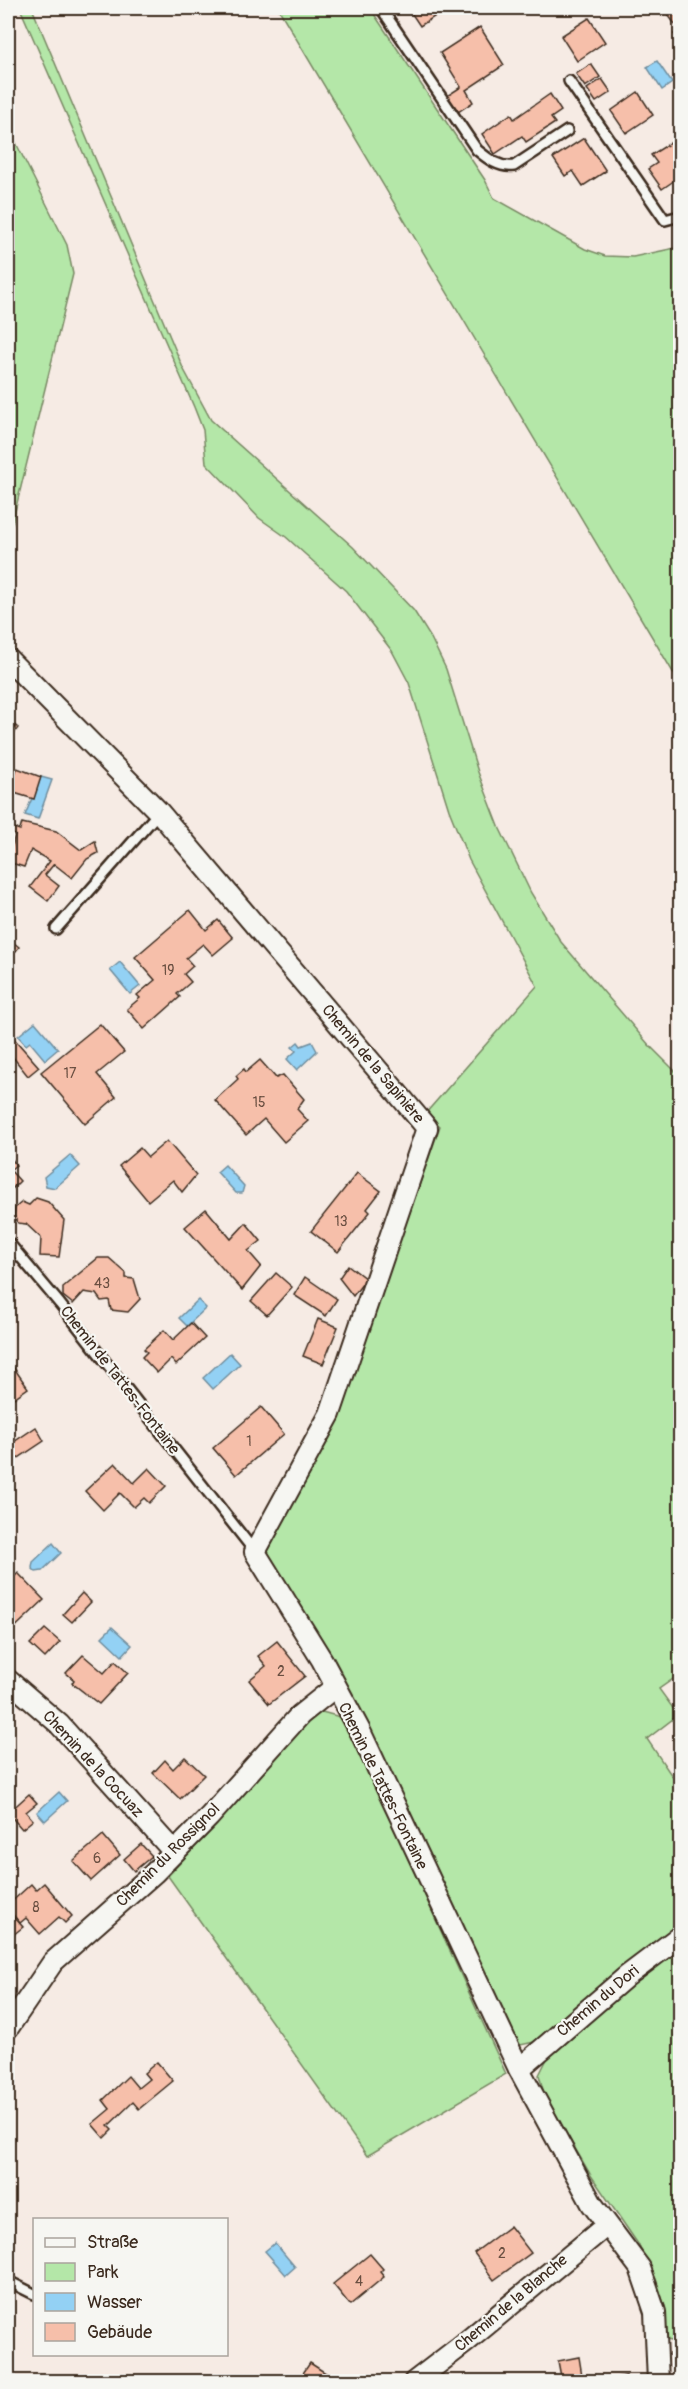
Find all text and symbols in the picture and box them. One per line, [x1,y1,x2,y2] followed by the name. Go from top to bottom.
[162,962,174,979] house number: 19
[317,1000,429,1128] street label: Chemin de la Sapinière
[64,1065,77,1082] house number: 17
[252,1094,266,1111] house number: 15
[334,1213,348,1230] house number: 13
[94,1275,110,1292] house number: 43
[56,1302,184,1458] street label: Chemin de Tattes-Fontaine
[246,1433,252,1450] house number: 1
[277,1663,285,1680] house number: 2
[334,1699,432,1873] street label: Chemin de Tattes-Fontaine
[38,1706,148,1822] street label: Chemin de la Cocuaz
[112,1799,224,1911] street label: Chemin du Rossignol
[93,1850,101,1867] house number: 6
[32,1899,40,1916] house number: 8
[553,1961,643,2041] street label: Chemin du Dori
[33,2218,228,2356] legend
[87,2231,138,2254] text: Straße
[498,2245,506,2262] house number: 2
[451,2250,572,2356] street label: Chemin de la Blanche
[87,2261,119,2284] text: Park
[355,2273,363,2290] house number: 4
[87,2291,143,2314] text: Wasser
[87,2321,152,2344] text: Gebäude

